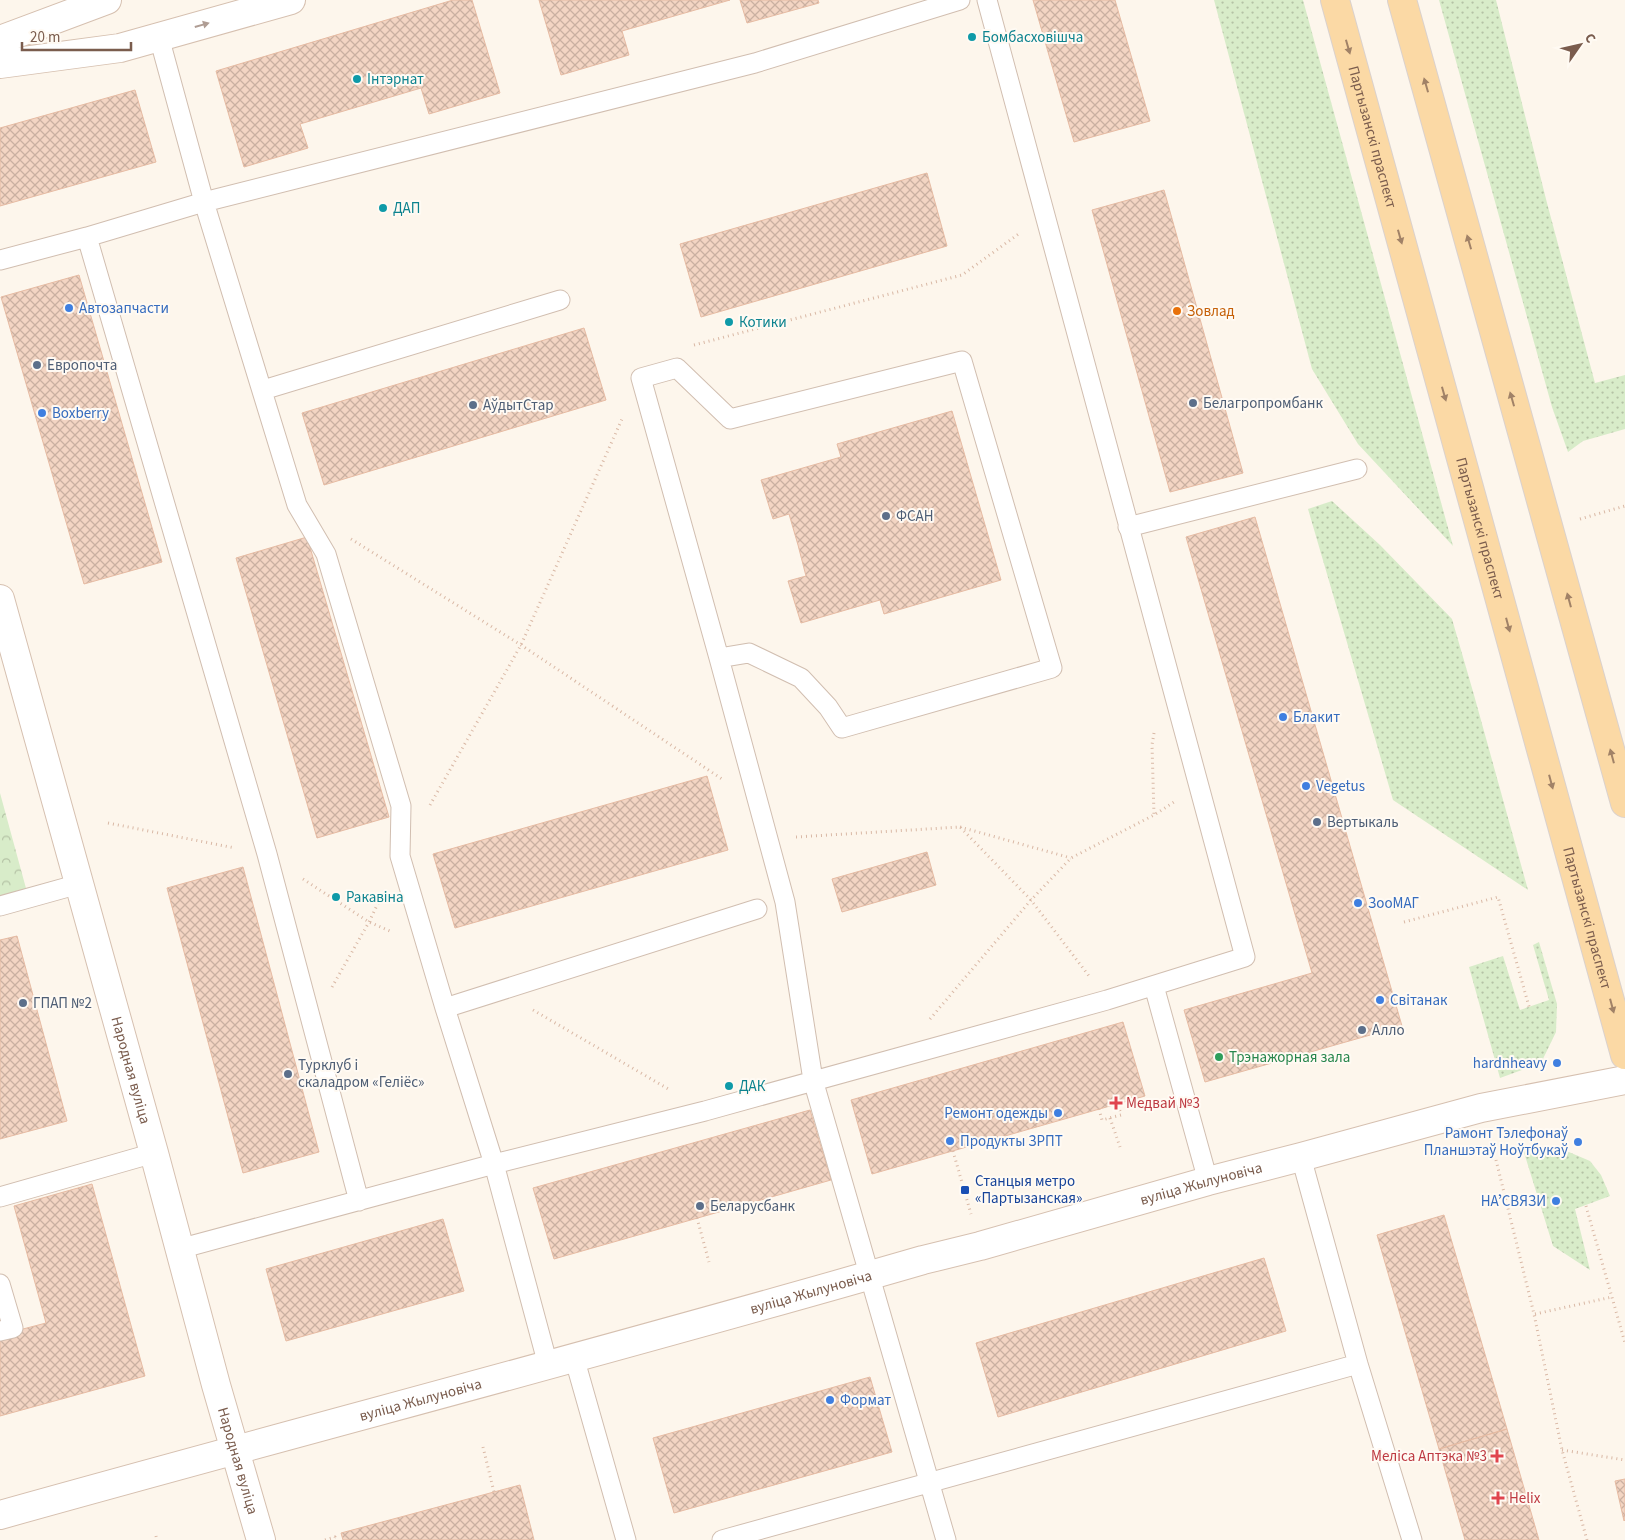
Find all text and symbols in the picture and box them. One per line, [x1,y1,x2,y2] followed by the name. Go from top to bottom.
[22,20,131,52] scale bar
[1555,20,1605,70] north arrow
[194,21,210,29] one-way arrow
[30,27,60,48] text: 20 m
[982,27,1083,48] place label: Бомбасховішча
[1579,29,1601,47] text: С
[966,31,978,43] marker: Бомбасховішча
[1344,40,1352,55] one-way arrow
[1343,63,1402,211] street label: Партызанскі праспект
[367,69,424,90] place label: Інтэрнат
[351,73,363,85] marker: Інтэрнат
[1421,78,1429,93] one-way arrow
[393,198,420,219] place label: ДАП
[377,202,389,214] marker: ДАП
[1397,230,1405,245] one-way arrow
[1465,234,1473,250] one-way arrow
[79,298,169,319] place label: Автозапчасти
[1187,301,1235,322] place label: Зовлад
[63,302,75,314] marker: Автозапчасти
[1171,305,1183,317] marker: Зовлад
[739,312,787,333] place label: Котики
[723,316,735,328] marker: Котики
[47,355,117,376] place label: Европочта
[31,359,43,371] marker: Европочта
[1440,386,1448,401] one-way arrow
[1508,391,1516,406] one-way arrow
[1203,393,1324,414] place label: Белагропромбанк
[483,395,554,416] place label: АўдытСтар
[1187,397,1199,409] marker: Белагропромбанк
[467,399,479,411] marker: АўдытСтар
[52,403,109,424] place label: Boxberry
[36,407,48,419] marker: Boxberry
[1451,455,1510,602] street label: Партызанскі праспект
[896,506,934,527] place label: ФСАН
[880,510,892,522] marker: ФСАН
[1564,592,1572,607] one-way arrow
[1504,617,1512,632] one-way arrow
[1293,707,1340,728] place label: Блакит
[1277,711,1289,723] marker: Блакит
[1608,749,1616,764] one-way arrow
[1547,774,1555,789] one-way arrow
[1316,776,1365,797] place label: Vegetus
[1300,780,1312,792] marker: Vegetus
[1327,812,1399,833] place label: Вертыкаль
[1311,816,1323,828] marker: Вертыкаль
[1558,844,1617,992] street label: Партызанскі праспект
[346,887,404,908] place label: Ракавіна
[330,891,342,903] marker: Ракавіна
[1368,893,1420,914] place label: ЗооМАГ
[1352,897,1364,909] marker: ЗооМАГ
[1390,990,1448,1011] place label: Світанак
[33,993,92,1014] place label: ГПАП №2
[1374,994,1386,1006] marker: Світанак
[17,997,29,1009] marker: ГПАП №2
[1608,998,1616,1013] one-way arrow
[106,1014,156,1126] street label: Народная вуліца
[1372,1020,1405,1041] place label: Алло
[1356,1024,1368,1036] marker: Алло
[1229,1047,1350,1068] place label: Трэнажорная зала
[1213,1051,1225,1063] marker: Трэнажорная зала
[1473,1053,1547,1074] place label: hardnheavy
[298,1055,424,1093] place label: Турклуб і скаладром «Геліёс»
[1551,1057,1563,1069] marker: hardnheavy
[282,1068,294,1080] marker: Турклуб і скаладром «Геліёс»
[739,1076,766,1097] place label: ДАК
[723,1080,735,1092] marker: ДАК
[1126,1093,1200,1114] place label: Медвай №3
[1110,1097,1122,1109] marker: Медвай №3
[944,1103,1048,1124] place label: Ремонт одежды
[1052,1107,1064,1119] marker: Ремонт одежды
[1424,1123,1568,1161] place label: Рамонт Тэлефонаў Планшэтаў Ноўтбукаў
[960,1131,1063,1152] place label: Продукты ЗРПТ
[944,1135,956,1147] marker: Продукты ЗРПТ
[1572,1136,1584,1148] marker: Рамонт Тэлефонаў Планшэтаў Ноўтбукаў
[1138,1157,1264,1210] street label: вуліца Жылуновіча
[975,1171,1082,1209] place label: Станцыя метро «Партызанская»
[959,1184,971,1196] marker: Станцыя метро «Партызанская»
[1481,1191,1546,1212] place label: НАʼСВЯЗИ
[1550,1195,1562,1207] marker: НАʼСВЯЗИ
[710,1196,796,1217] place label: Беларусбанк
[694,1200,706,1212] marker: Беларусбанк
[747,1265,874,1319] street label: вуліца Жылуновіча
[357,1373,484,1426] street label: вуліца Жылуновіча
[840,1390,891,1411] place label: Формат
[824,1394,836,1406] marker: Формат
[212,1405,264,1517] street label: Народная вуліца
[1371,1446,1487,1467] place label: Меліса Аптэка №3
[1491,1450,1503,1462] marker: Меліса Аптэка №3
[1509,1488,1541,1509] place label: Helix
[1491,1491,1505,1505] marker: Helix

